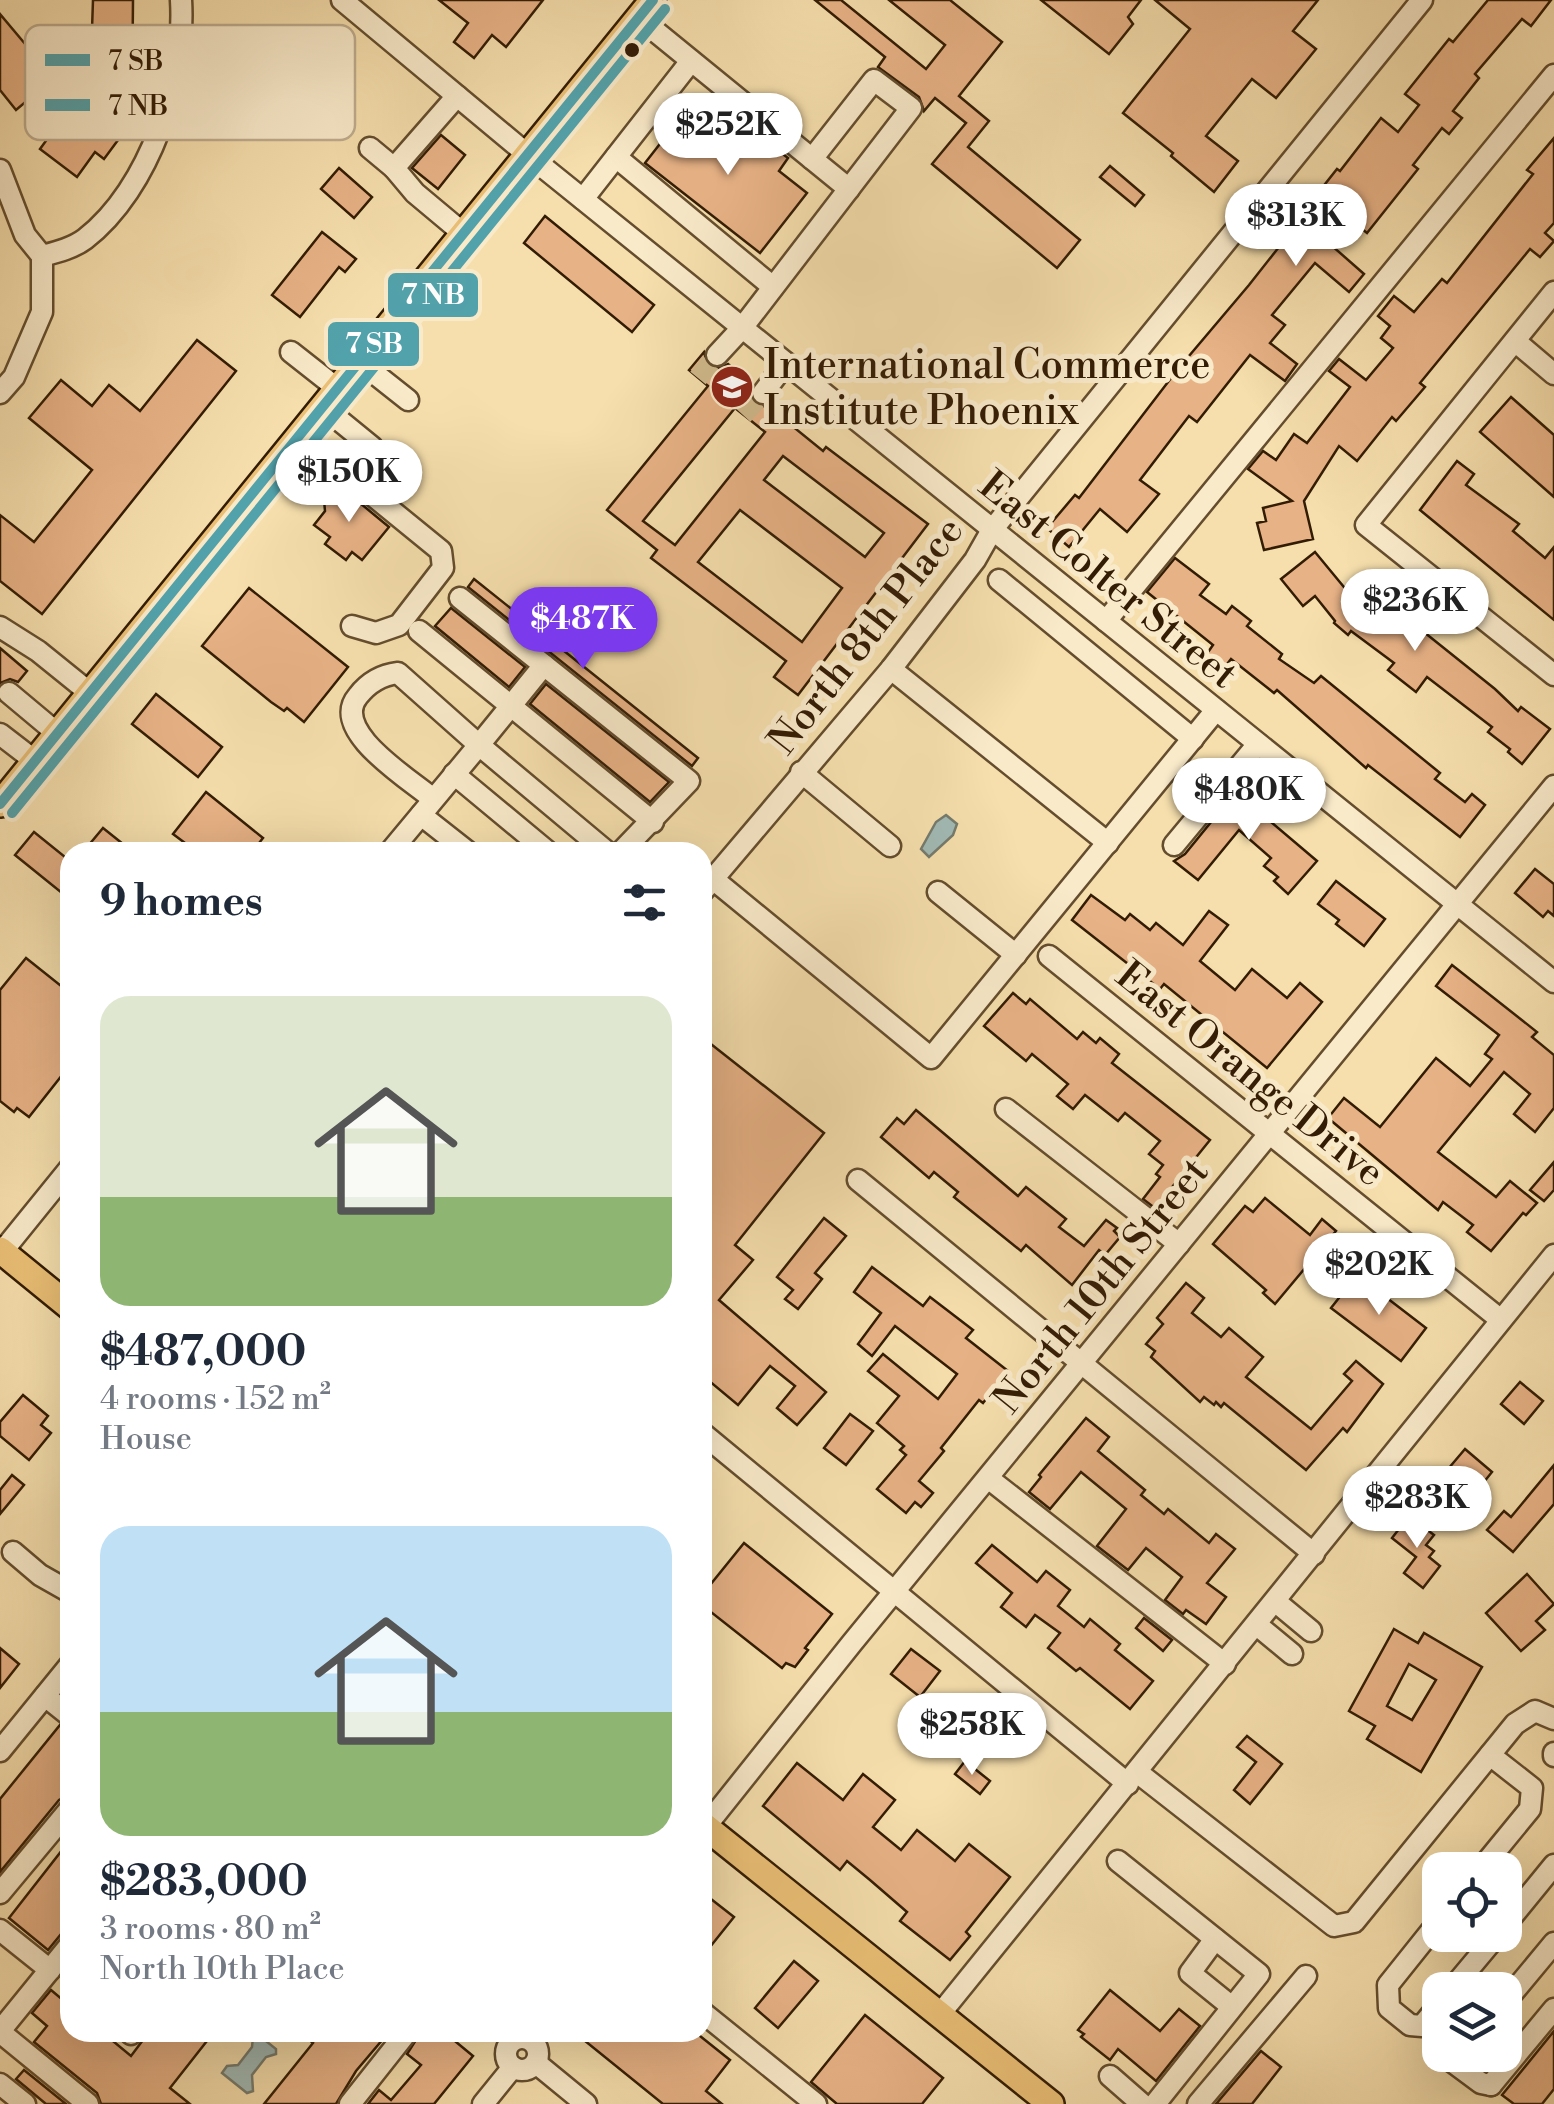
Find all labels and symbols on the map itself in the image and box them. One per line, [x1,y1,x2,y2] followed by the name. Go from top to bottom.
[25,25,355,140] legend
[622,40,642,60] unlabelled marker
[108,44,164,79] text: 7 SB
[108,89,168,124] text: 7 NB
[658,93,798,178] pin: $252K
[1226,184,1366,269] pin: $313K
[386,271,480,319] line badge: 7 NB
[401,278,465,313] text: 7 NB
[326,320,421,368] line badge: 7 SB
[345,327,403,362] text: 7 SB
[764,341,1210,437] place label: International Commerce Institute Phoenix
[709,364,755,410] school or university icon: International Commerce Institute Phoenix
[279,440,419,525] pin: $150K
[968,461,1247,700] street label: East Colter Street
[758,507,975,765] street label: North 8th Place
[1345,569,1485,654] pin: $236K
[513,587,653,672] pin: $487K
[1179,758,1319,843] pin: $480K
[1105,951,1394,1199] street label: East Orange Drive
[983,1148,1220,1424] street label: North 10th Street
[1309,1233,1449,1318] pin: $202K
[1347,1466,1487,1551] pin: $283K
[902,1693,1042,1778] pin: $258K

